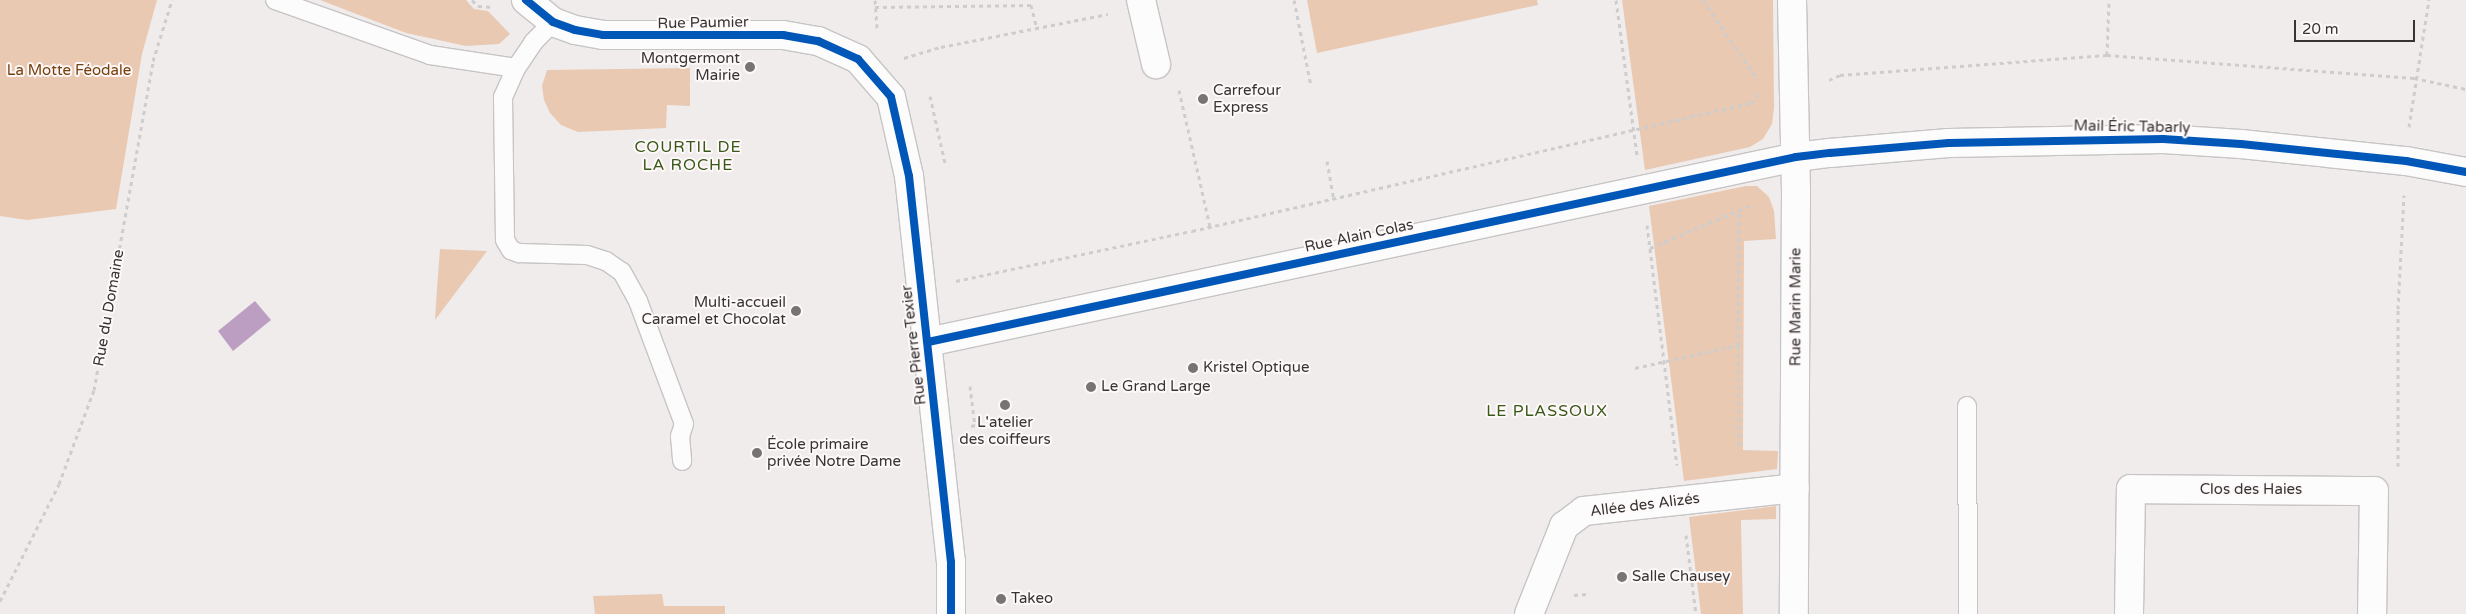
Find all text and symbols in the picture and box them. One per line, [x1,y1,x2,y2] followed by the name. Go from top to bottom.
[2296,10,2417,42] scale bar
[657,13,749,33] street label: Rue Paumier
[2302,20,2339,38] text: 20 m
[641,49,740,84] place label: Montgermont Mairie
[744,61,756,73] marker: Montgermont Mairie
[7,62,131,80] park label: La Motte Féodale
[1213,81,1281,116] place label: Carrefour Express
[1197,93,1209,105] marker: Carrefour Express
[2073,117,2191,137] street label: Mail Éric Tabarly
[633,137,743,175] district label: COURTIL DE LA ROCHE
[1303,216,1415,256] street label: Rue Alain Colas
[90,248,128,368] street label: Rue du Domaine
[1787,248,1805,366] street label: Rue Marin Marie
[898,284,930,406] street label: Rue Pierre Texier
[642,293,786,328] place label: Multi-accueil Caramel et Chocolat
[790,305,802,317] marker: Multi-accueil Caramel et Chocolat
[1203,359,1309,377] place label: Kristel Optique
[1187,362,1199,374] marker: Kristel Optique
[1101,378,1211,396] place label: Le Grand Large
[1085,381,1097,393] marker: Le Grand Large
[999,399,1011,411] marker: L'atelier des coiffeurs
[1485,401,1609,421] district label: LE PLASSOUX
[959,413,1051,448] place label: L'atelier des coiffeurs
[767,435,901,470] place label: École primaire privée Notre Dame
[751,447,763,459] marker: École primaire privée Notre Dame
[2200,481,2302,499] street label: Clos des Haies
[1589,489,1701,521] street label: Allée des Alizés
[1632,568,1730,586] place label: Salle Chausey
[1616,571,1628,583] marker: Salle Chausey
[1011,590,1053,608] place label: Takeo
[995,593,1007,605] marker: Takeo

